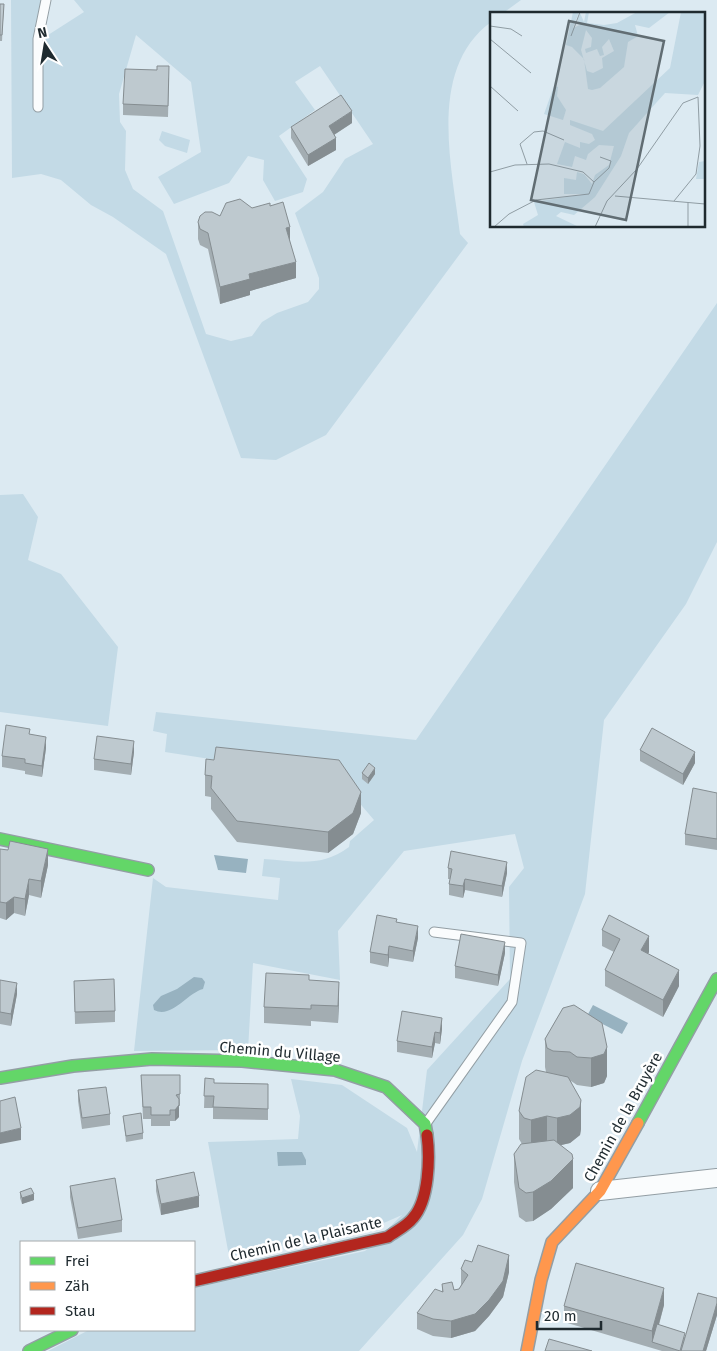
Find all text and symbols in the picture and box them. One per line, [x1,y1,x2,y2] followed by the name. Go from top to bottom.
[490,12,704,228] inset map
[20,20,70,70] north arrow
[36,23,49,42] text: N
[219,1038,341,1066] street label: Chemin du Village
[580,1049,666,1185] street label: Chemin de la Bruyère
[228,1213,384,1265] street label: Chemin de la Plaisante
[20,1241,195,1331] legend
[65,1252,90,1270] text: Frei
[65,1277,90,1295] text: Zäh
[537,1298,601,1330] scale bar
[65,1302,95,1320] text: Stau
[544,1307,577,1325] text: 20 m

